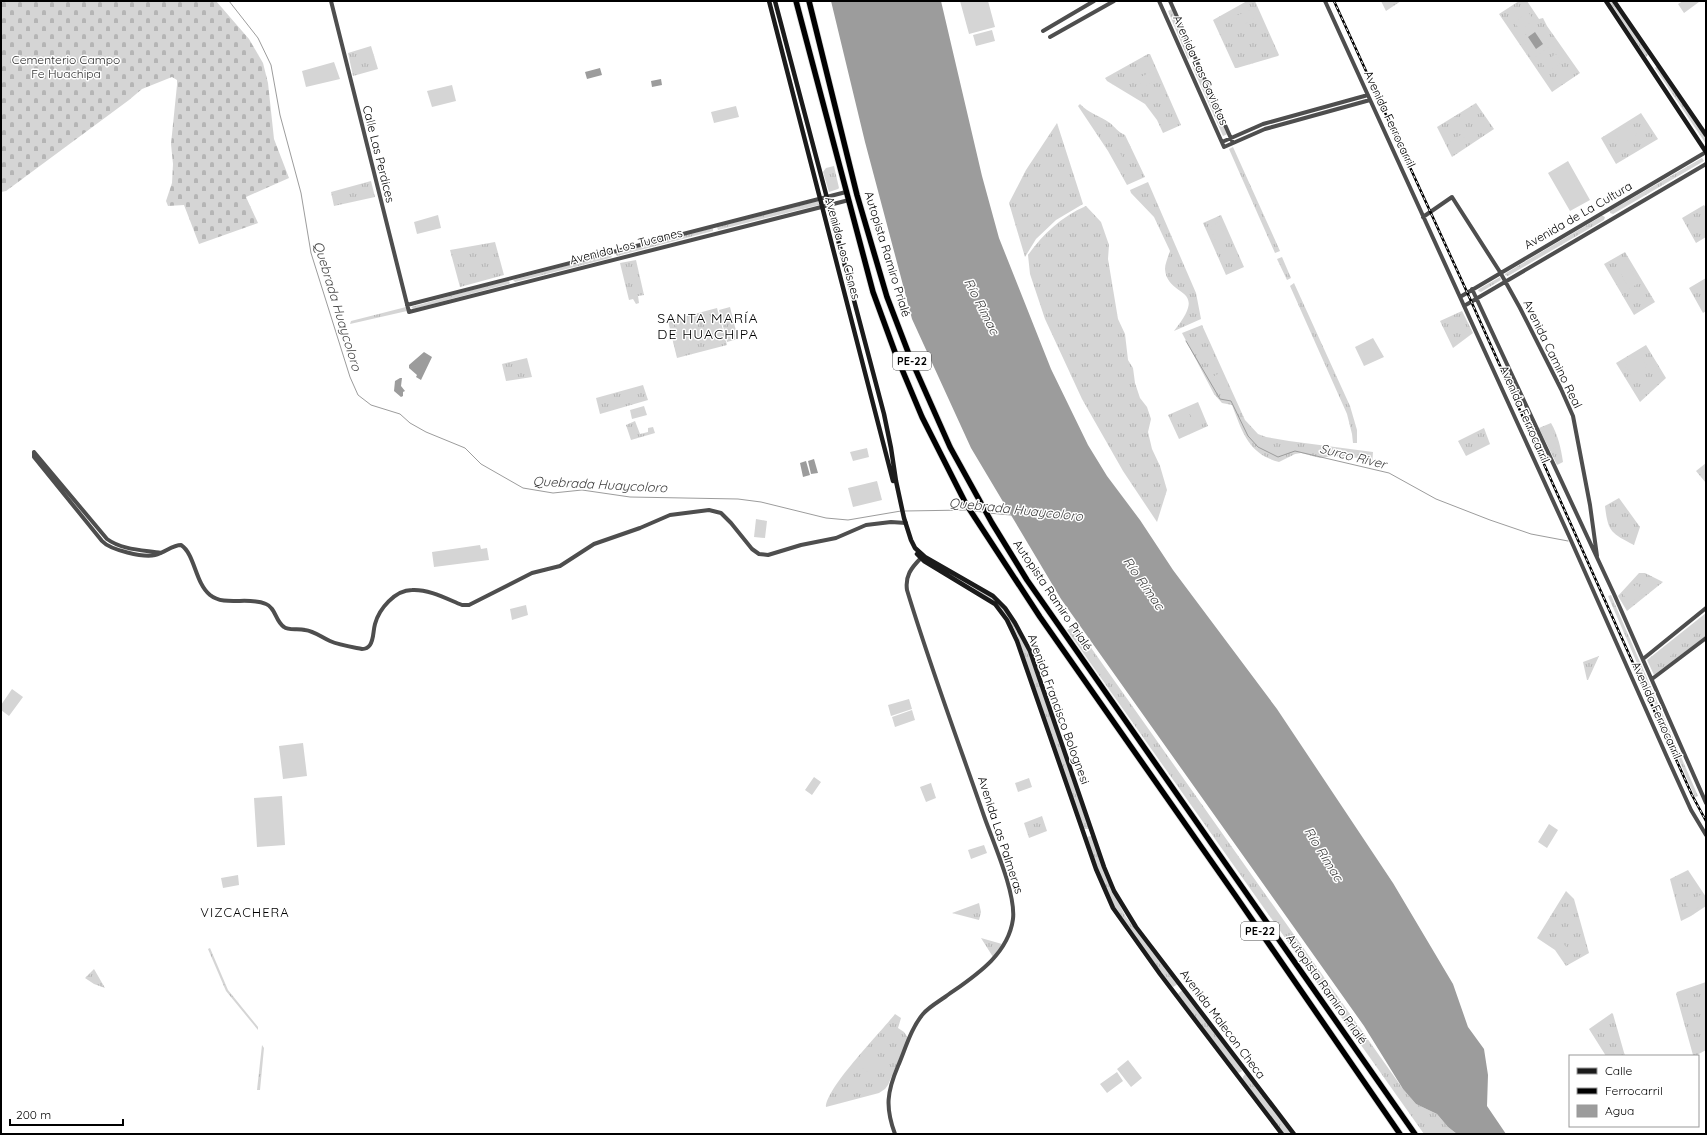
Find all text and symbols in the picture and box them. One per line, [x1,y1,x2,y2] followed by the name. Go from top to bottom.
[1170,13,1232,128] street label: Avenida Las Gaviotas
[12,52,120,81] park label: Cementerio Campo Fe Huachipa
[1361,68,1419,170] street label: Avenida Ferrocarril
[360,104,398,205] street label: Calle Las Perdices
[1521,178,1635,252] street label: Avenida de La Cultura
[862,189,914,319] street label: Autopista Ramiro Prialé
[822,195,864,301] street label: Avenida Los Cisnes
[568,225,684,267] street label: Avenida Los Tucanes
[311,239,366,374] water label: Quebrada Huaycoloro
[961,275,1004,338] water label: Río Rímac
[1520,297,1586,411] street label: Avenida Camino Real
[657,309,759,343] district label: SANTA MARÍA DE HUACHIPA
[893,352,931,370] road number: PE-22
[1497,363,1553,465] street label: Avenida Ferrocarril
[1318,440,1390,472] water label: Surco River
[532,472,669,496] water label: Quebrada Huaycoloro
[948,494,1085,524] water label: Quebrada Huaycoloro
[1010,537,1096,654] street label: Autopista Ramiro Prialé
[1120,553,1169,614] water label: Río Rímac
[1025,632,1093,786] street label: Avenida Francisco Bolognesi
[1629,659,1685,761] street label: Avenida Ferrocarril
[975,774,1027,896] street label: Avenida Las Palmeras
[1301,824,1348,885] water label: Río Rímac
[200,904,290,920] district label: VIZCACHERA
[1241,922,1279,940] road number: PE-22
[1283,931,1371,1047] street label: Autopista Ramiro Prialé
[1177,966,1269,1082] street label: Avenida Malecon Checa
[1569,1055,1699,1127] legend
[1605,1063,1633,1078] text: Calle
[1605,1083,1663,1098] text: Ferrocarril
[10,1101,123,1127] scale bar
[1605,1103,1634,1118] text: Agua
[16,1107,51,1122] text: 200 m

